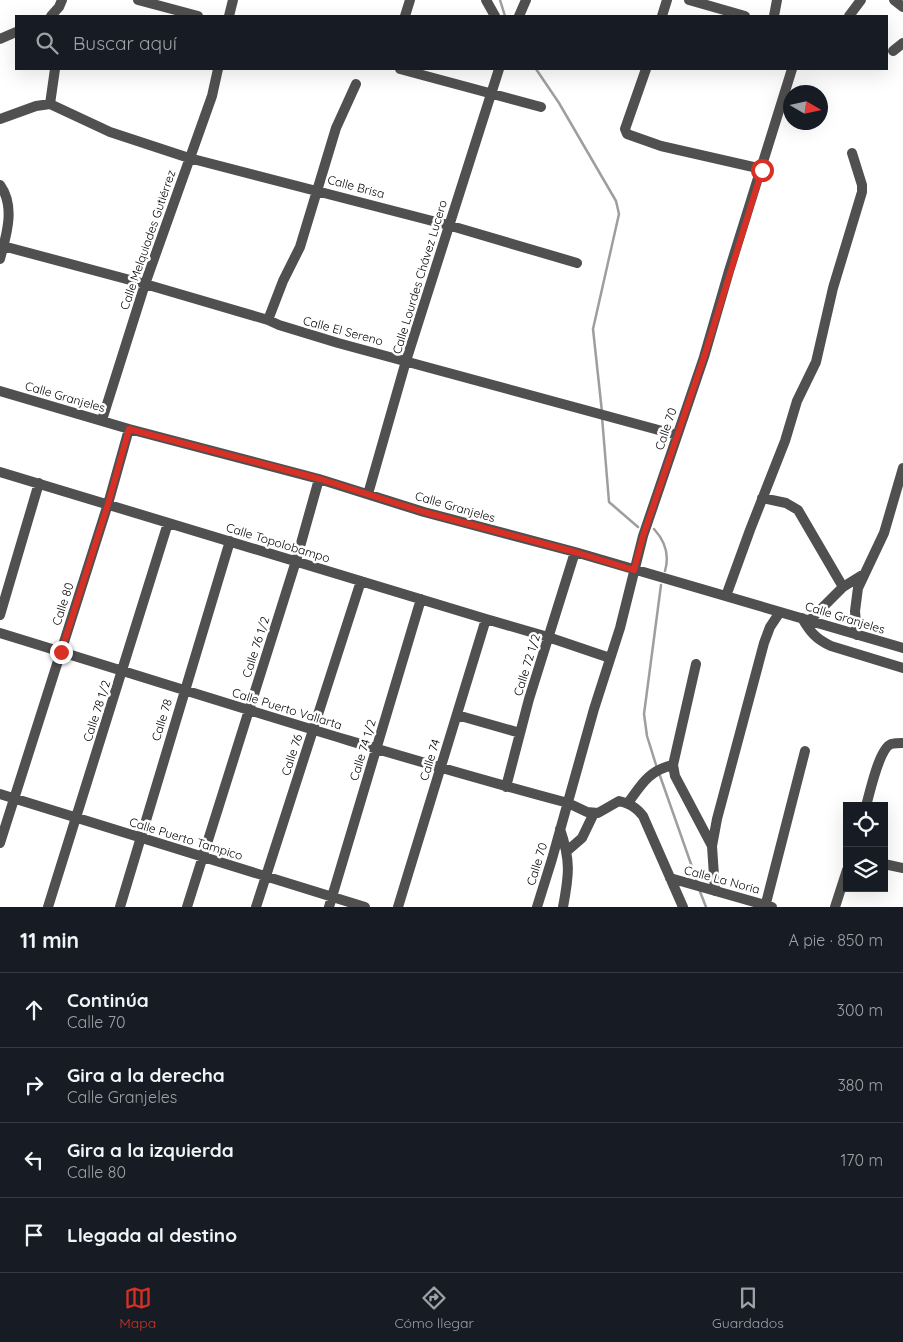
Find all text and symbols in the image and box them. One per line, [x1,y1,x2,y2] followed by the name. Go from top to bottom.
[15,15,888,70] search box
[33,29,61,57] icon: search
[73,31,177,55] text: Buscar aquí
[783,85,828,130] north arrow
[751,159,774,182] route start
[117,168,179,312] street label: Calle Melquiades Gutiérrez
[326,172,386,201] street label: Calle Brisa
[389,198,450,356] street label: Calle Lourdes Chávez Lucero
[301,313,385,348] street label: Calle El Sereno
[23,378,107,415] street label: Calle Granjeles
[651,406,680,452] street label: Calle 70
[413,488,497,525] street label: Calle Granjeles
[224,520,332,565] street label: Calle Topolobampo
[49,581,76,627] street label: Calle 80
[803,598,887,637] street label: Calle Granjeles
[239,614,273,679] street label: Calle 76 1/2
[510,632,543,698] street label: Calle 72 1/2
[50,641,73,664] route end
[80,678,114,744] street label: Calle 78 1/2
[230,685,344,732] street label: Calle Puerto Vallarta
[148,697,175,743] street label: Calle 78
[346,717,379,782] street label: Calle 74 1/2
[278,732,305,778] street label: Calle 76
[416,737,443,782] street label: Calle 74
[843,802,888,892] map controls
[843,802,888,847] button: locate
[128,814,245,863] street label: Calle Puerto Tampico
[523,841,550,887] street label: Calle 70
[843,847,888,892] button: layers
[683,862,762,897] street label: Calle La Noria
[20,927,79,953] text: 11 min
[788,930,883,950] text: A pie · 850 m
[67,988,149,1012] text: Continúa
[20,996,48,1024] icon: ahead
[837,1000,883,1020] text: 300 m
[67,1012,125,1032] text: Calle 70
[67,1063,225,1087] text: Gira a la derecha
[20,1071,48,1099] icon: right
[837,1075,883,1095] text: 380 m
[67,1087,177,1107] text: Calle Granjeles
[67,1138,234,1162] text: Gira a la izquierda
[20,1146,48,1174] icon: left
[840,1150,883,1170] text: 170 m
[67,1162,126,1182] text: Calle 80
[20,1221,48,1249] icon: arrive
[67,1223,237,1247] text: Llegada al destino
[119,1284,156,1332] tab: Mapa
[394,1284,474,1332] tab: Cómo llegar
[712,1284,784,1332] tab: Guardados

